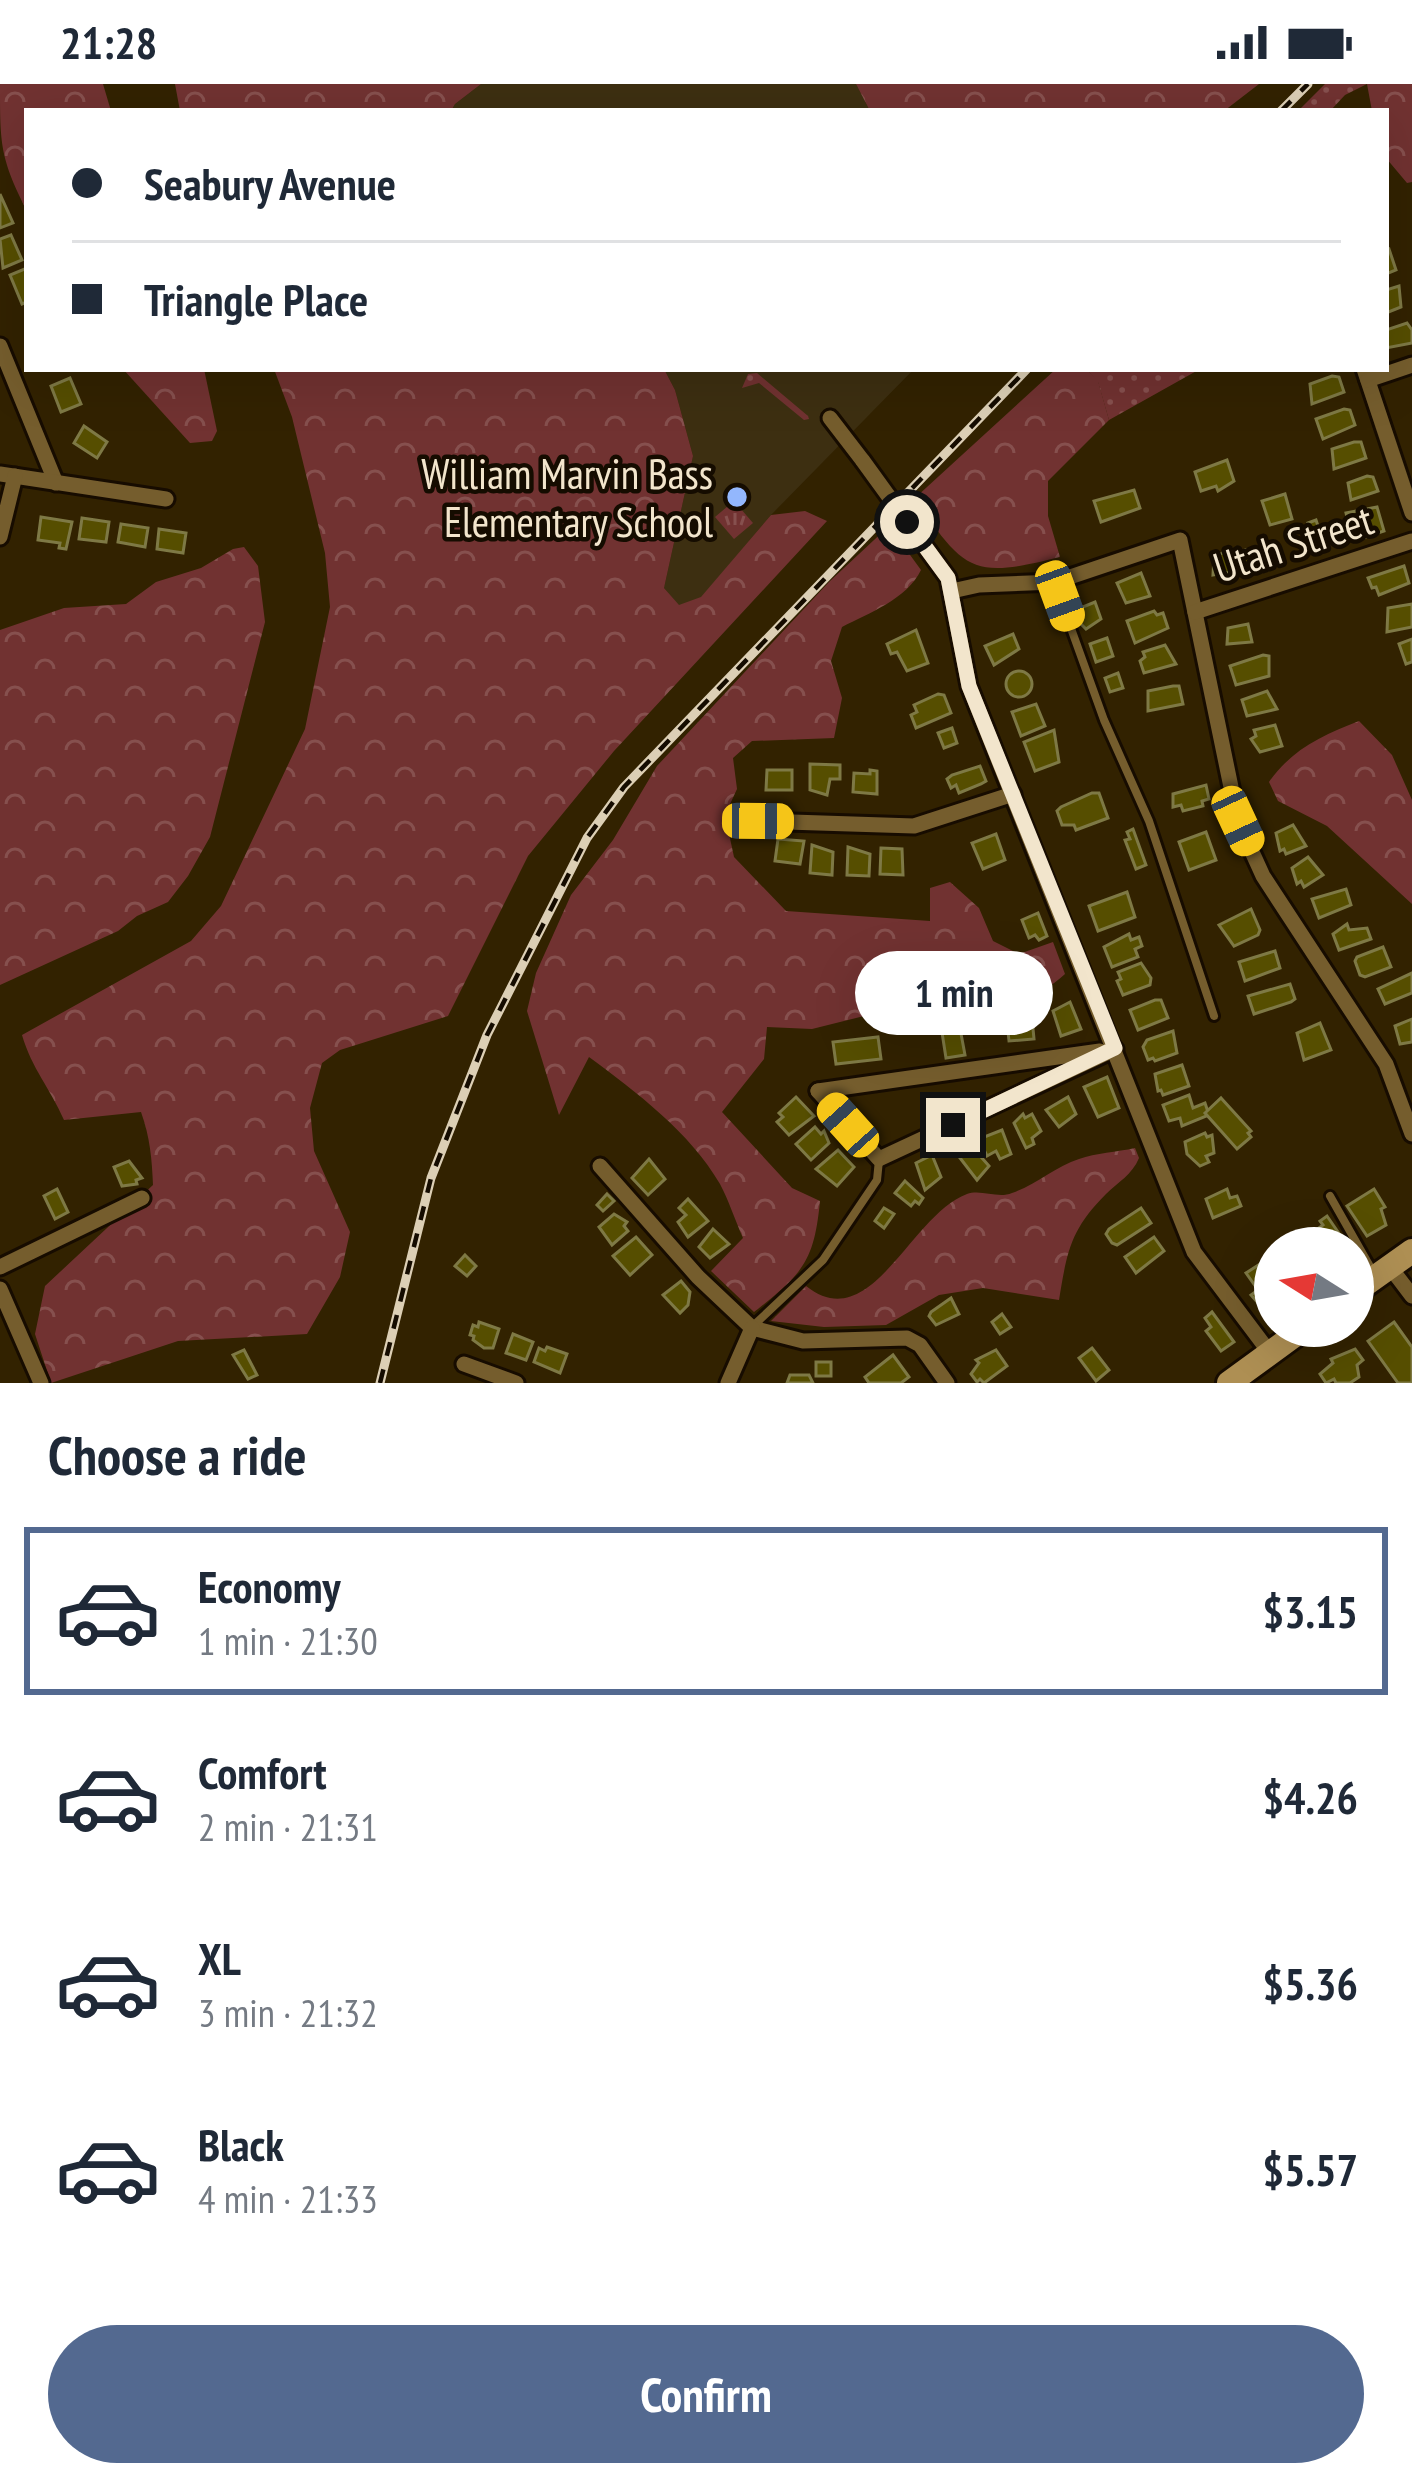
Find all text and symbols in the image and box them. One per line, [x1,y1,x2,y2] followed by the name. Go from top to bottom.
[60,13,157,71] text: 21:28
[144,154,396,212] text: Seabury Avenue
[144,270,368,328] text: Triangle Place
[421,446,713,549] place label: William Marvin Bass Elementary School
[724,484,750,510] marker: William Marvin Bass Elementary School
[1206,491,1380,595] street label: Utah Street
[880,495,934,549] route start
[1031,556,1089,636] car
[1206,781,1270,861] car
[722,802,794,840] car
[854,951,1052,1035] callout: 1 min
[915,967,993,1018] text: 1 min
[811,1086,885,1164] car
[926,1098,980,1152] route end
[1254,1227,1374,1347] north arrow
[1254,1227,1374,1347] map controls
[48,1420,307,1490] text: Choose a ride
[54,1557,162,1665] icon: car
[198,1557,341,1615] text: Economy
[1262,1582,1358,1640] text: $3.15
[198,1615,378,1666] text: 1 min · 21:30
[54,1743,162,1851] icon: car
[198,1743,327,1801] text: Comfort
[1262,1768,1358,1826] text: $4.26
[198,1801,378,1852] text: 2 min · 21:31
[54,1929,162,2037] icon: car
[198,1929,241,1987] text: XL
[1262,1954,1358,2012] text: $5.36
[198,1987,378,2038] text: 3 min · 21:32
[54,2115,162,2223] icon: car
[198,2115,284,2173] text: Black
[1262,2140,1358,2198] text: $5.57
[198,2173,378,2224] text: 4 min · 21:33
[48,2325,1364,2463] button: Confirm

